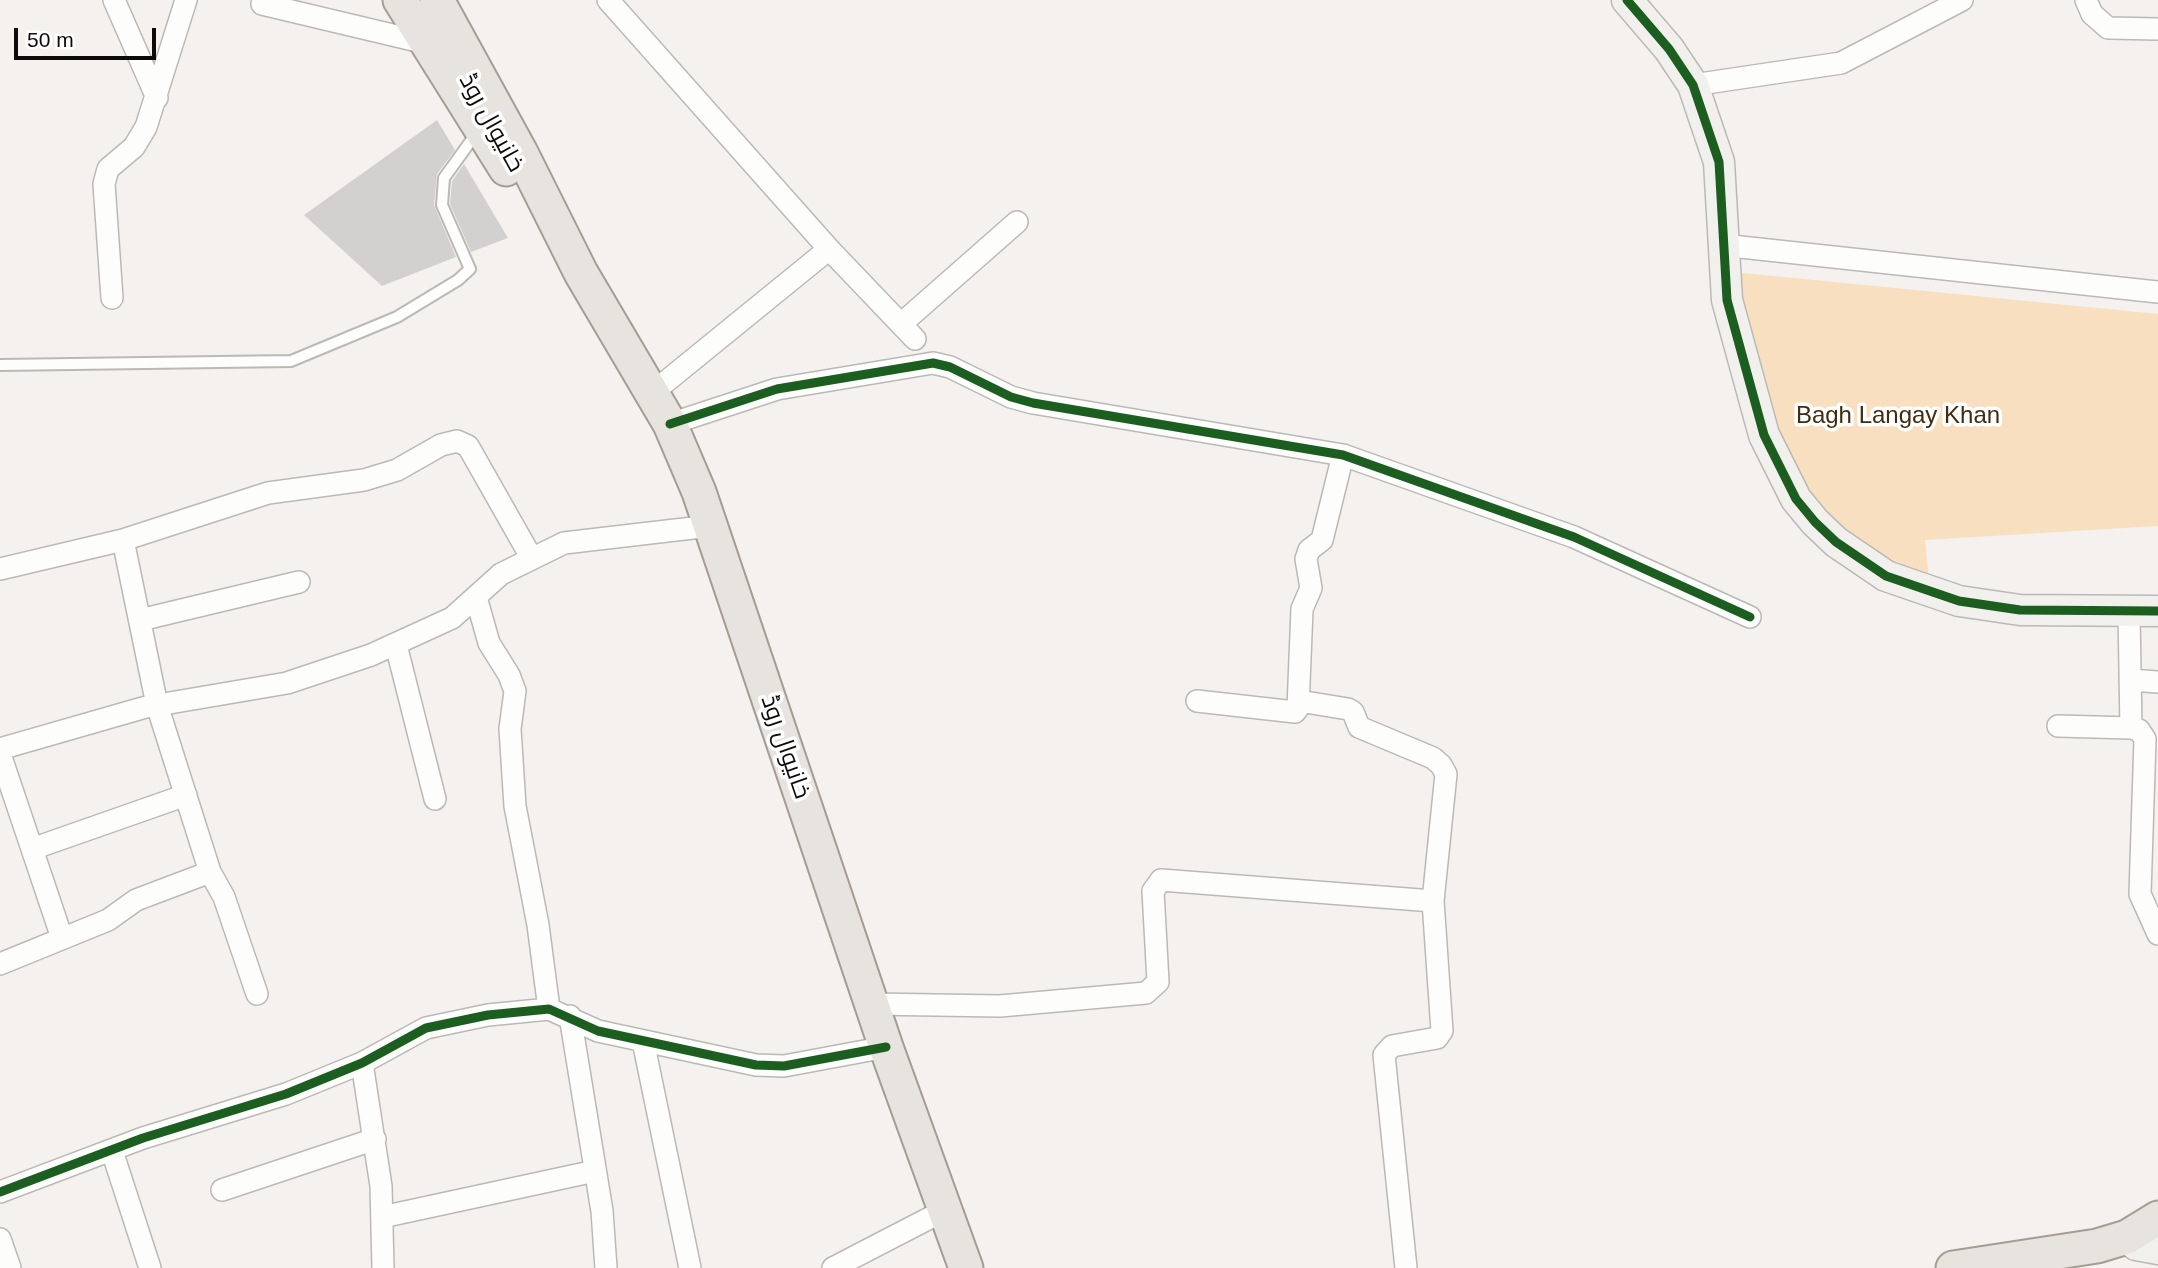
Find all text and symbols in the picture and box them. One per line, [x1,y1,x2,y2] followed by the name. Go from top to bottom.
[18,14,159,58] scale bar
[27,28,74,51] text: 50 m
[452,69,530,177] street label: خانیوال روڈ
[1796,402,2000,430] park label: Bagh Langay Khan
[754,691,816,803] street label: خانیوال روڈ

